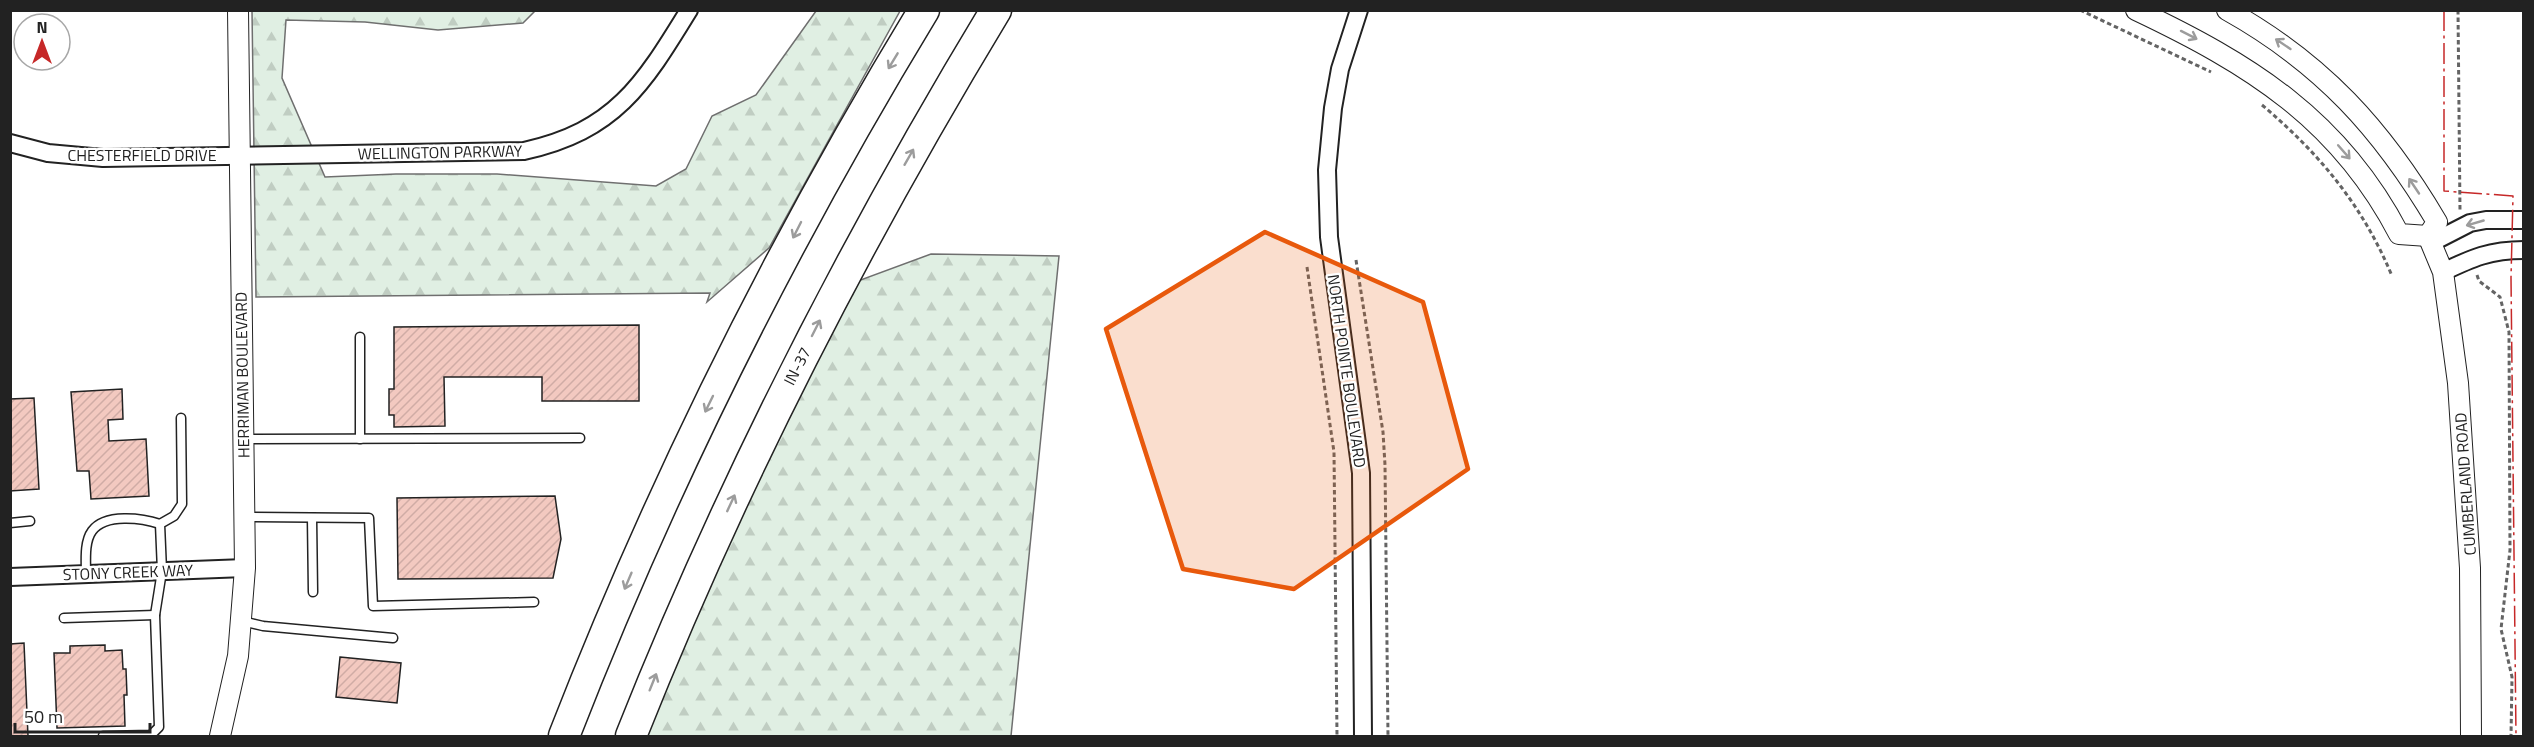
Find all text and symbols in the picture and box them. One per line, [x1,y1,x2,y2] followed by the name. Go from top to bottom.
[12,12,72,72] north arrow
[36,15,48,39] text: N
[2180,30,2198,42] one-way arrow
[2275,38,2291,50] one-way arrow
[887,52,899,69] one-way arrow
[357,139,523,165] street label: WELLINGTON PARKWAY
[67,143,217,167] street label: CHESTERFIELD DRIVE
[2337,144,2351,159] one-way arrow
[903,149,915,166] one-way arrow
[2408,178,2420,195] one-way arrow
[2466,218,2485,229] one-way arrow
[791,221,803,239] one-way arrow
[1322,273,1372,469] street label: NORTH POINTE BOULEVARD
[229,292,255,458] street label: HERRIMAN BOULEVARD
[811,320,823,338] one-way arrow
[777,343,817,389] street label: IN-37
[702,395,714,413] one-way arrow
[2448,412,2482,556] street label: CUMBERLAND ROAD
[725,495,737,513] one-way arrow
[62,558,194,586] street label: STONY CREEK WAY
[622,572,633,590] one-way arrow
[648,673,659,692] one-way arrow
[15,696,150,734] scale bar
[24,703,63,730] text: 50 m

